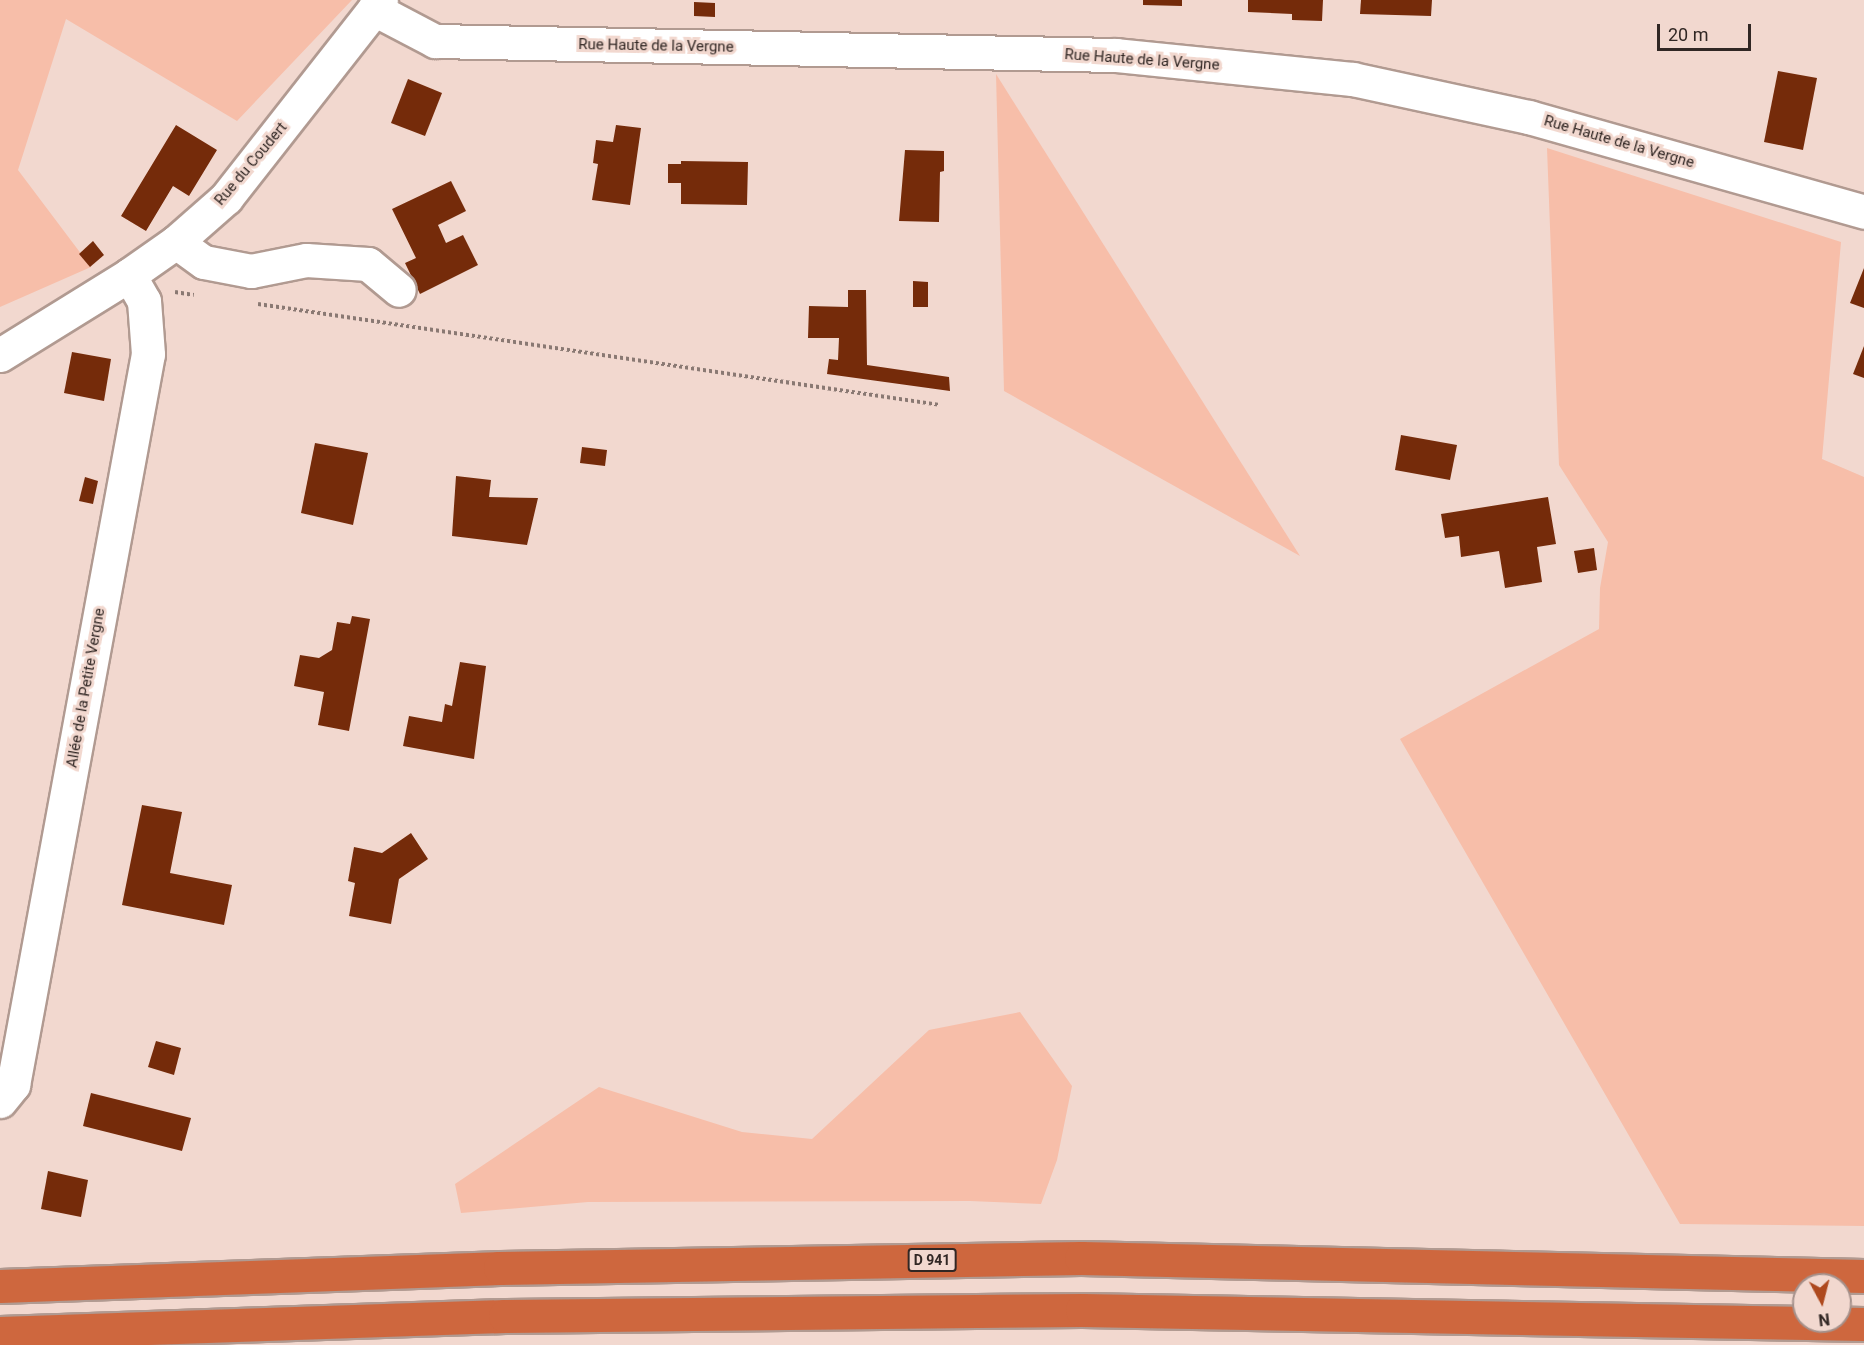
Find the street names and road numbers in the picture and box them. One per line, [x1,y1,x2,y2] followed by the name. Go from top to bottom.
[578,36,734,56] street label: Rue Haute de la Vergne
[1064,46,1220,74] street label: Rue Haute de la Vergne
[1542,112,1696,172] street label: Rue Haute de la Vergne
[211,119,291,209] street label: Rue du Coudert
[63,607,109,769] street label: Allée de la Petite Vergne
[906,1249,958,1271] road number: D 941

